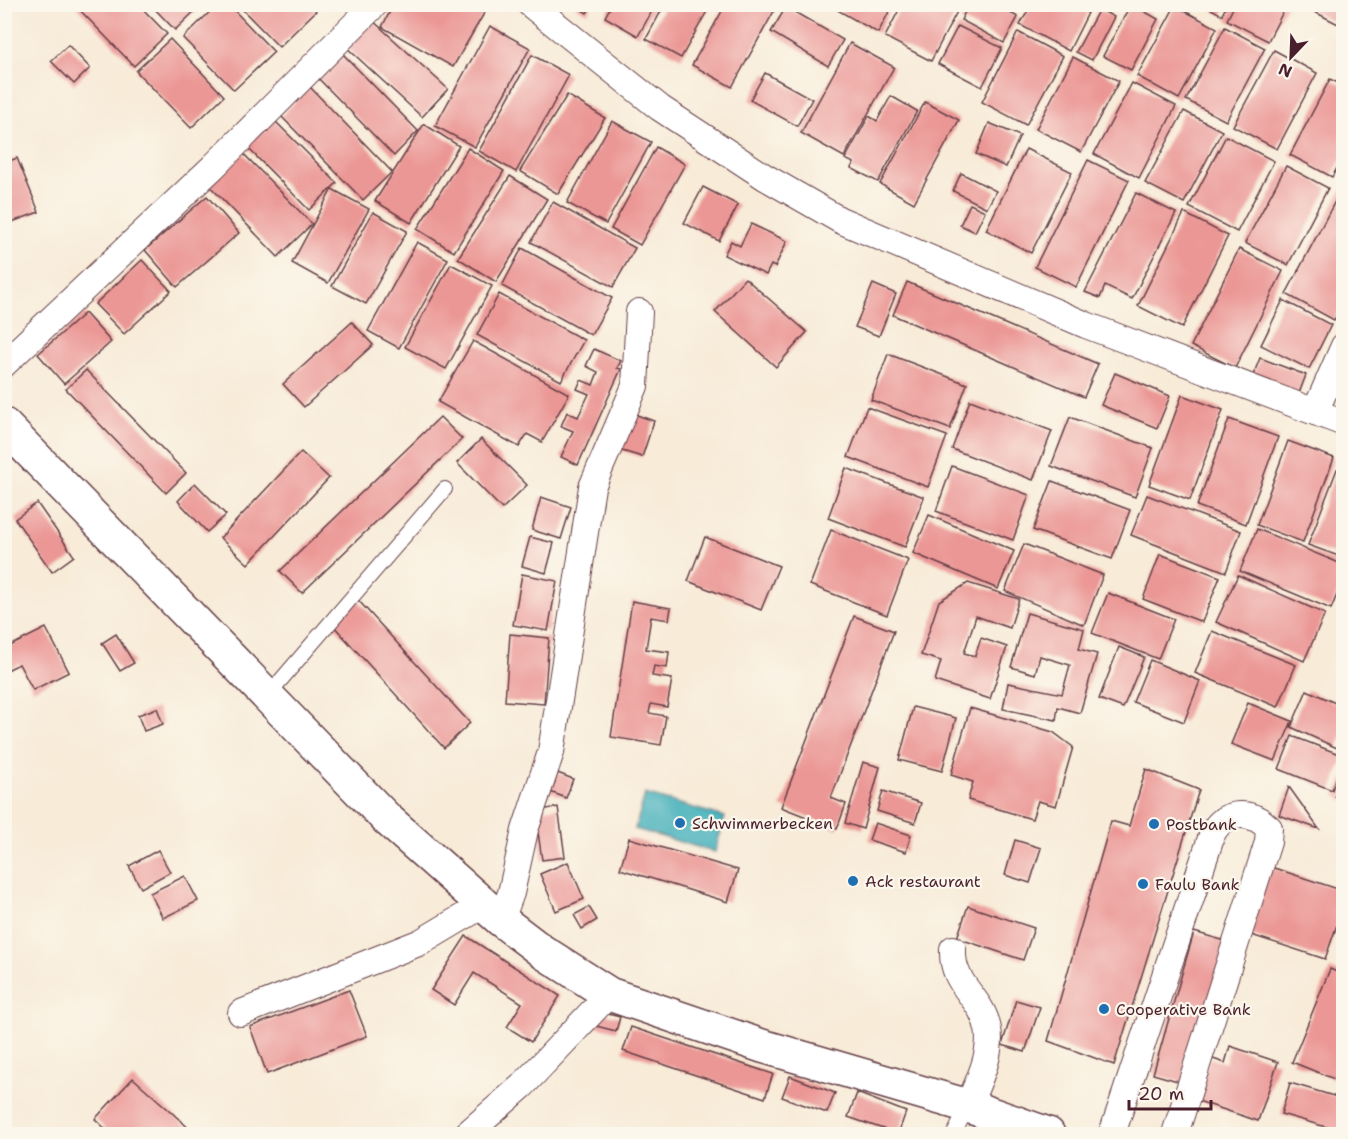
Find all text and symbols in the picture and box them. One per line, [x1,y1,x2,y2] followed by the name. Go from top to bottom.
[1261,27,1321,87] north arrow
[1275,58,1295,82] text: N
[692,813,833,834] place label: Schwimmerbecken
[1166,814,1237,835] place label: Postbank
[673,816,687,830] marker: Schwimmerbecken
[1147,817,1161,831] marker: Postbank
[865,871,981,892] place label: Ack restaurant
[846,874,860,888] marker: Ack restaurant
[1155,874,1240,895] place label: Faulu Bank
[1136,877,1150,891] marker: Faulu Bank
[1116,999,1251,1020] place label: Cooperative Bank
[1097,1002,1111,1016] marker: Cooperative Bank
[1129,1073,1212,1111] scale bar
[1138,1082,1184,1106] text: 20 m

